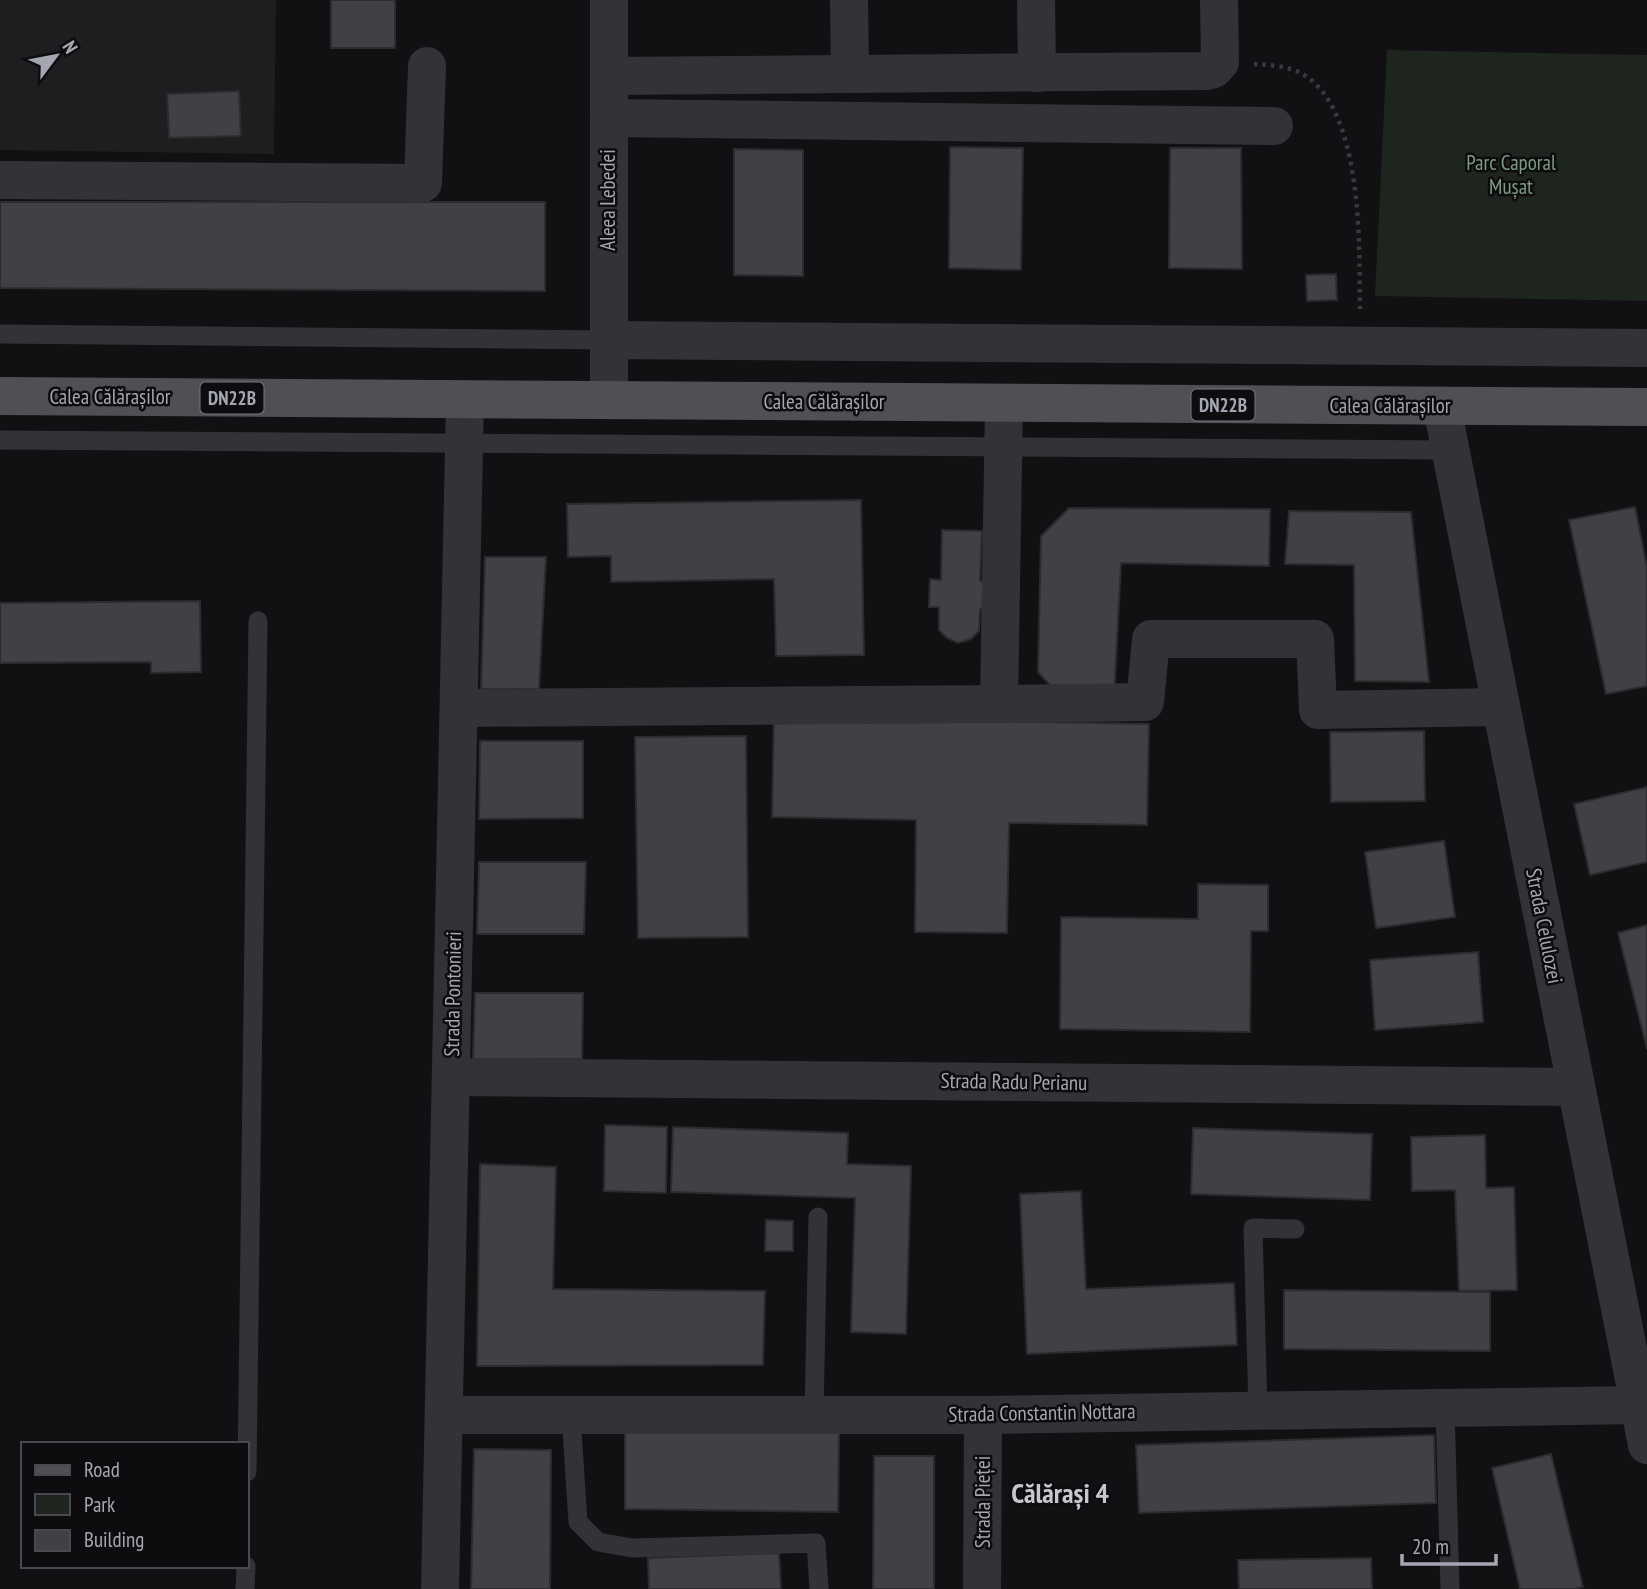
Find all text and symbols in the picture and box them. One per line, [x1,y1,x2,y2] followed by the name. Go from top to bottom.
[21,21,91,91] north arrow
[58,36,83,58] text: N
[594,149,621,251] street label: Aleea Lebedei
[1466,149,1556,200] park label: Parc Caporal Mușat
[201,382,264,414] road number: DN22B
[49,383,171,410] street label: Calea Călărașilor
[763,388,885,415] street label: Calea Călărașilor
[1192,390,1254,420] road number: DN22B
[1329,392,1451,419] street label: Calea Călărașilor
[1520,866,1569,986] street label: Strada Celulozei
[438,931,467,1057] street label: Strada Pontonieri
[940,1067,1088,1096] street label: Strada Radu Perianu
[948,1397,1136,1428] street label: Strada Constantin Nottara
[21,1442,248,1568] legend
[84,1456,120,1483] text: Road
[969,1456,996,1548] street label: Strada Pieței
[1011,1474,1109,1511] district label: Călărași 4
[84,1491,115,1518] text: Park
[1402,1522,1496,1566] scale bar
[84,1526,144,1553] text: Building
[1412,1533,1449,1560] text: 20 m

